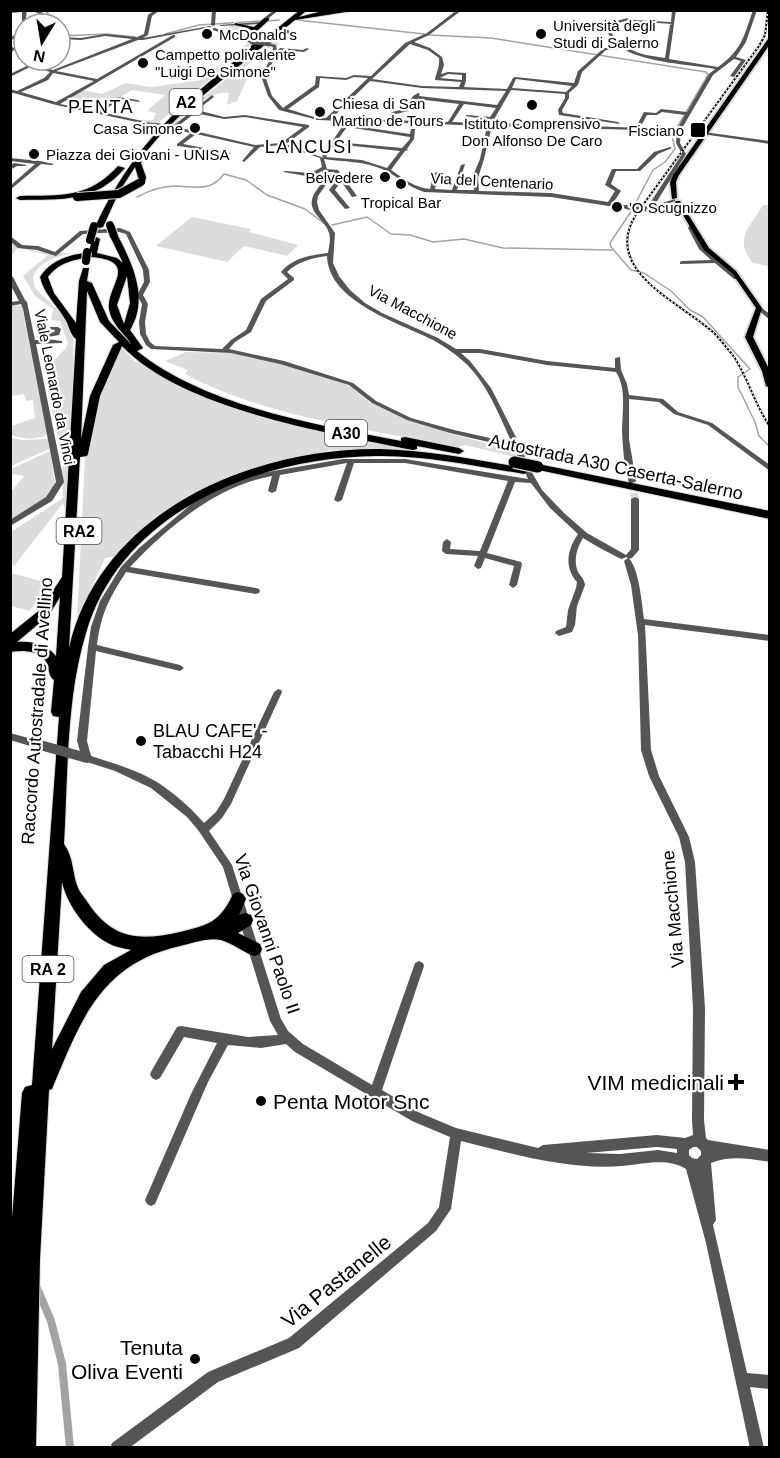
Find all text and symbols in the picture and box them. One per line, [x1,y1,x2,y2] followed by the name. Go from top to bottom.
[12,12,72,72] north arrow
[553,17,659,51] place label: Università degli Studi di Salerno
[219,26,297,43] place label: McDonald's
[200,27,214,41] marker: McDonald's
[534,27,548,41] marker: Università degli Studi di Salerno
[155,46,296,80] place label: Campetto polivalente "Luigi De Simone"
[32,47,47,66] text: N
[136,56,150,70] marker: Campetto polivalente "Luigi De Simone"
[170,89,202,115] road number: A2
[332,95,443,129] place label: Chiesa di San Martino de Tours
[68,97,134,117] district label: PENTA
[525,98,539,112] marker: Istituto Comprensivo Don Alfonso De Caro
[313,105,327,119] marker: Chiesa di San Martino de Tours
[462,115,602,149] place label: Istituto Comprensivo Don Alfonso De Caro
[93,120,183,137] place label: Casa Simone
[188,121,202,135] marker: Casa Simone
[689,121,707,139] marker: Fisciano
[628,122,684,139] place label: Fisciano
[265,137,353,157] district label: LANCUSI
[46,146,229,163] place label: Piazza dei Giovani - UNISA
[27,147,41,161] marker: Piazza dei Giovani - UNISA
[305,169,373,186] place label: Belvedere
[430,169,554,193] street label: Via del Centenario
[378,170,392,184] marker: Belvedere
[394,177,408,191] marker: Tropical Bar
[361,194,441,211] place label: Tropical Bar
[629,199,717,216] place label: 'O Scugnizzo
[610,200,624,214] marker: 'O Scugnizzo
[366,281,460,343] street label: Via Macchione
[32,308,78,466] street label: Viale Leonardo da Vinci
[325,420,367,446] road number: A30
[487,430,745,504] street label: Autostrada A30 Caserta-Salerno
[56,518,101,544] road number: RA2
[18,577,56,845] street label: Raccordo Autostradale di Avellino
[153,721,267,762] place label: BLAU CAFE' - Tabacchi H24
[134,734,148,748] marker: BLAU CAFE' - Tabacchi H24
[658,849,688,969] street label: Via Macchione
[230,851,304,1017] street label: Via Giovanni Paolo II
[22,956,74,982] road number: RA 2
[587,1071,724,1094] place label: VIM medicinali
[729,1075,743,1089] marker: VIM medicinali
[273,1090,429,1113] place label: Penta Motor Snc
[254,1094,268,1108] marker: Penta Motor Snc
[277,1230,395,1332] street label: Via Pastanelle
[71,1336,183,1383] place label: Tenuta Oliva Eventi
[188,1352,202,1366] marker: Tenuta Oliva Eventi

